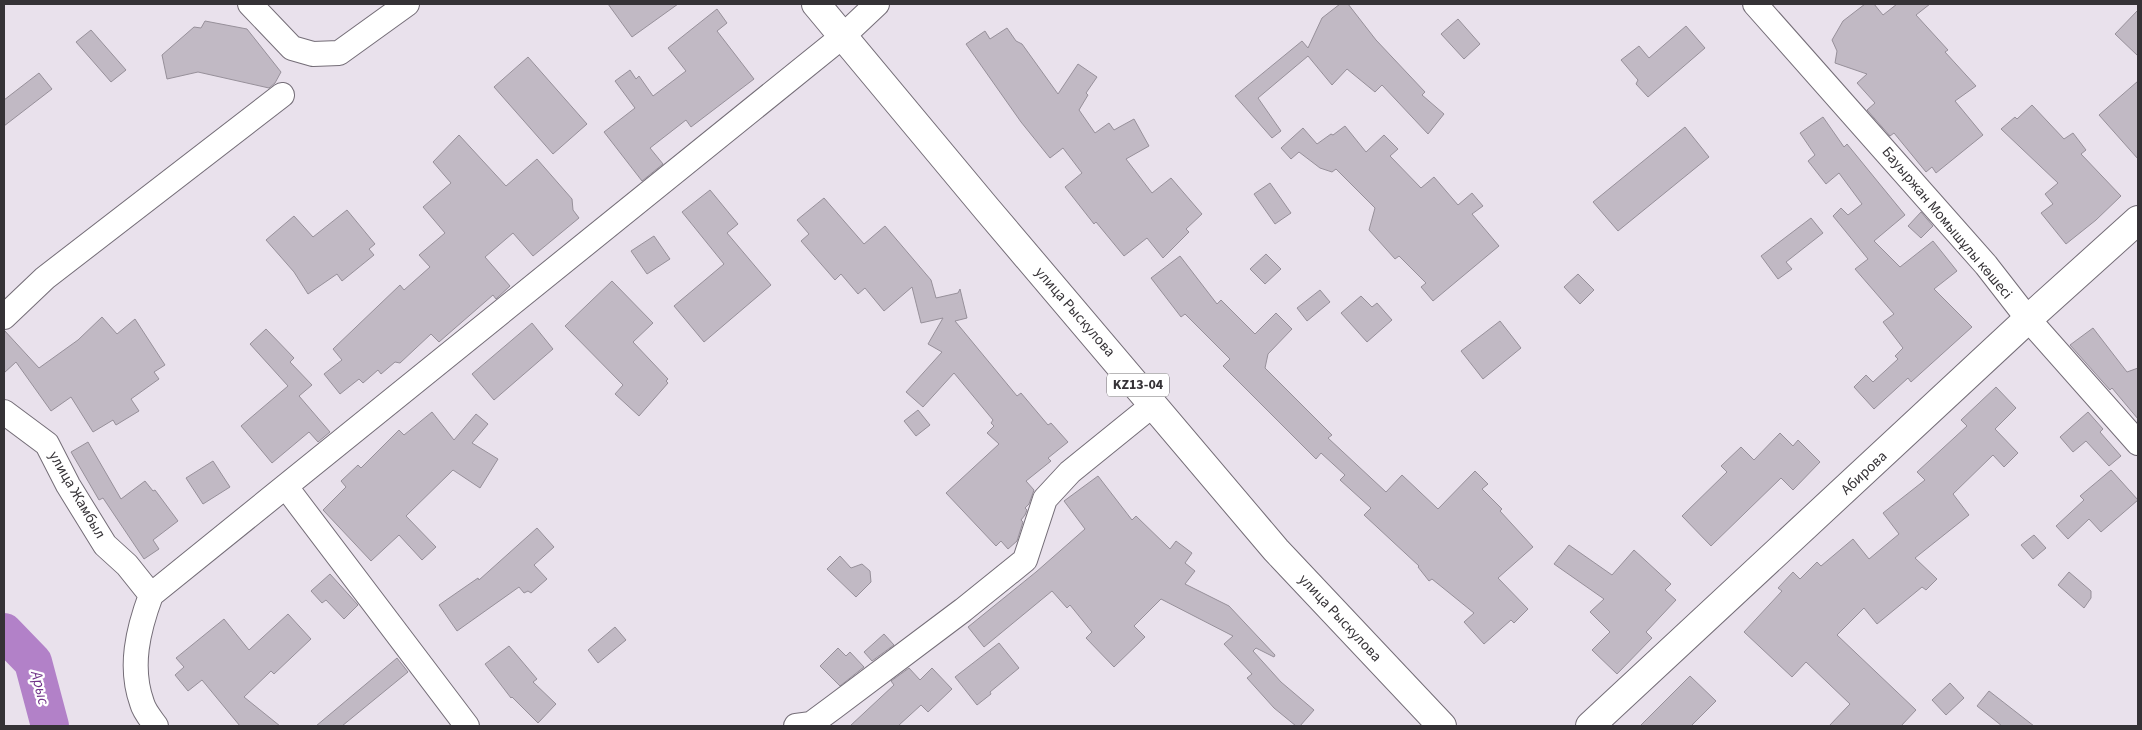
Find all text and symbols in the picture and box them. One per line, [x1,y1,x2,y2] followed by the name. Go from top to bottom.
[1877,142,2017,304] street label: Бауыржан Момышұлы көшесі
[1030,262,1120,362] street label: улица Рыскулова
[1107,374,1169,396] road number: KZ13-04
[1836,446,1892,500] street label: Абирова
[43,447,111,543] street label: улица Жамбыл
[1294,569,1386,667] street label: улица Рыскулова
[25,668,55,707] water label: Арыс

